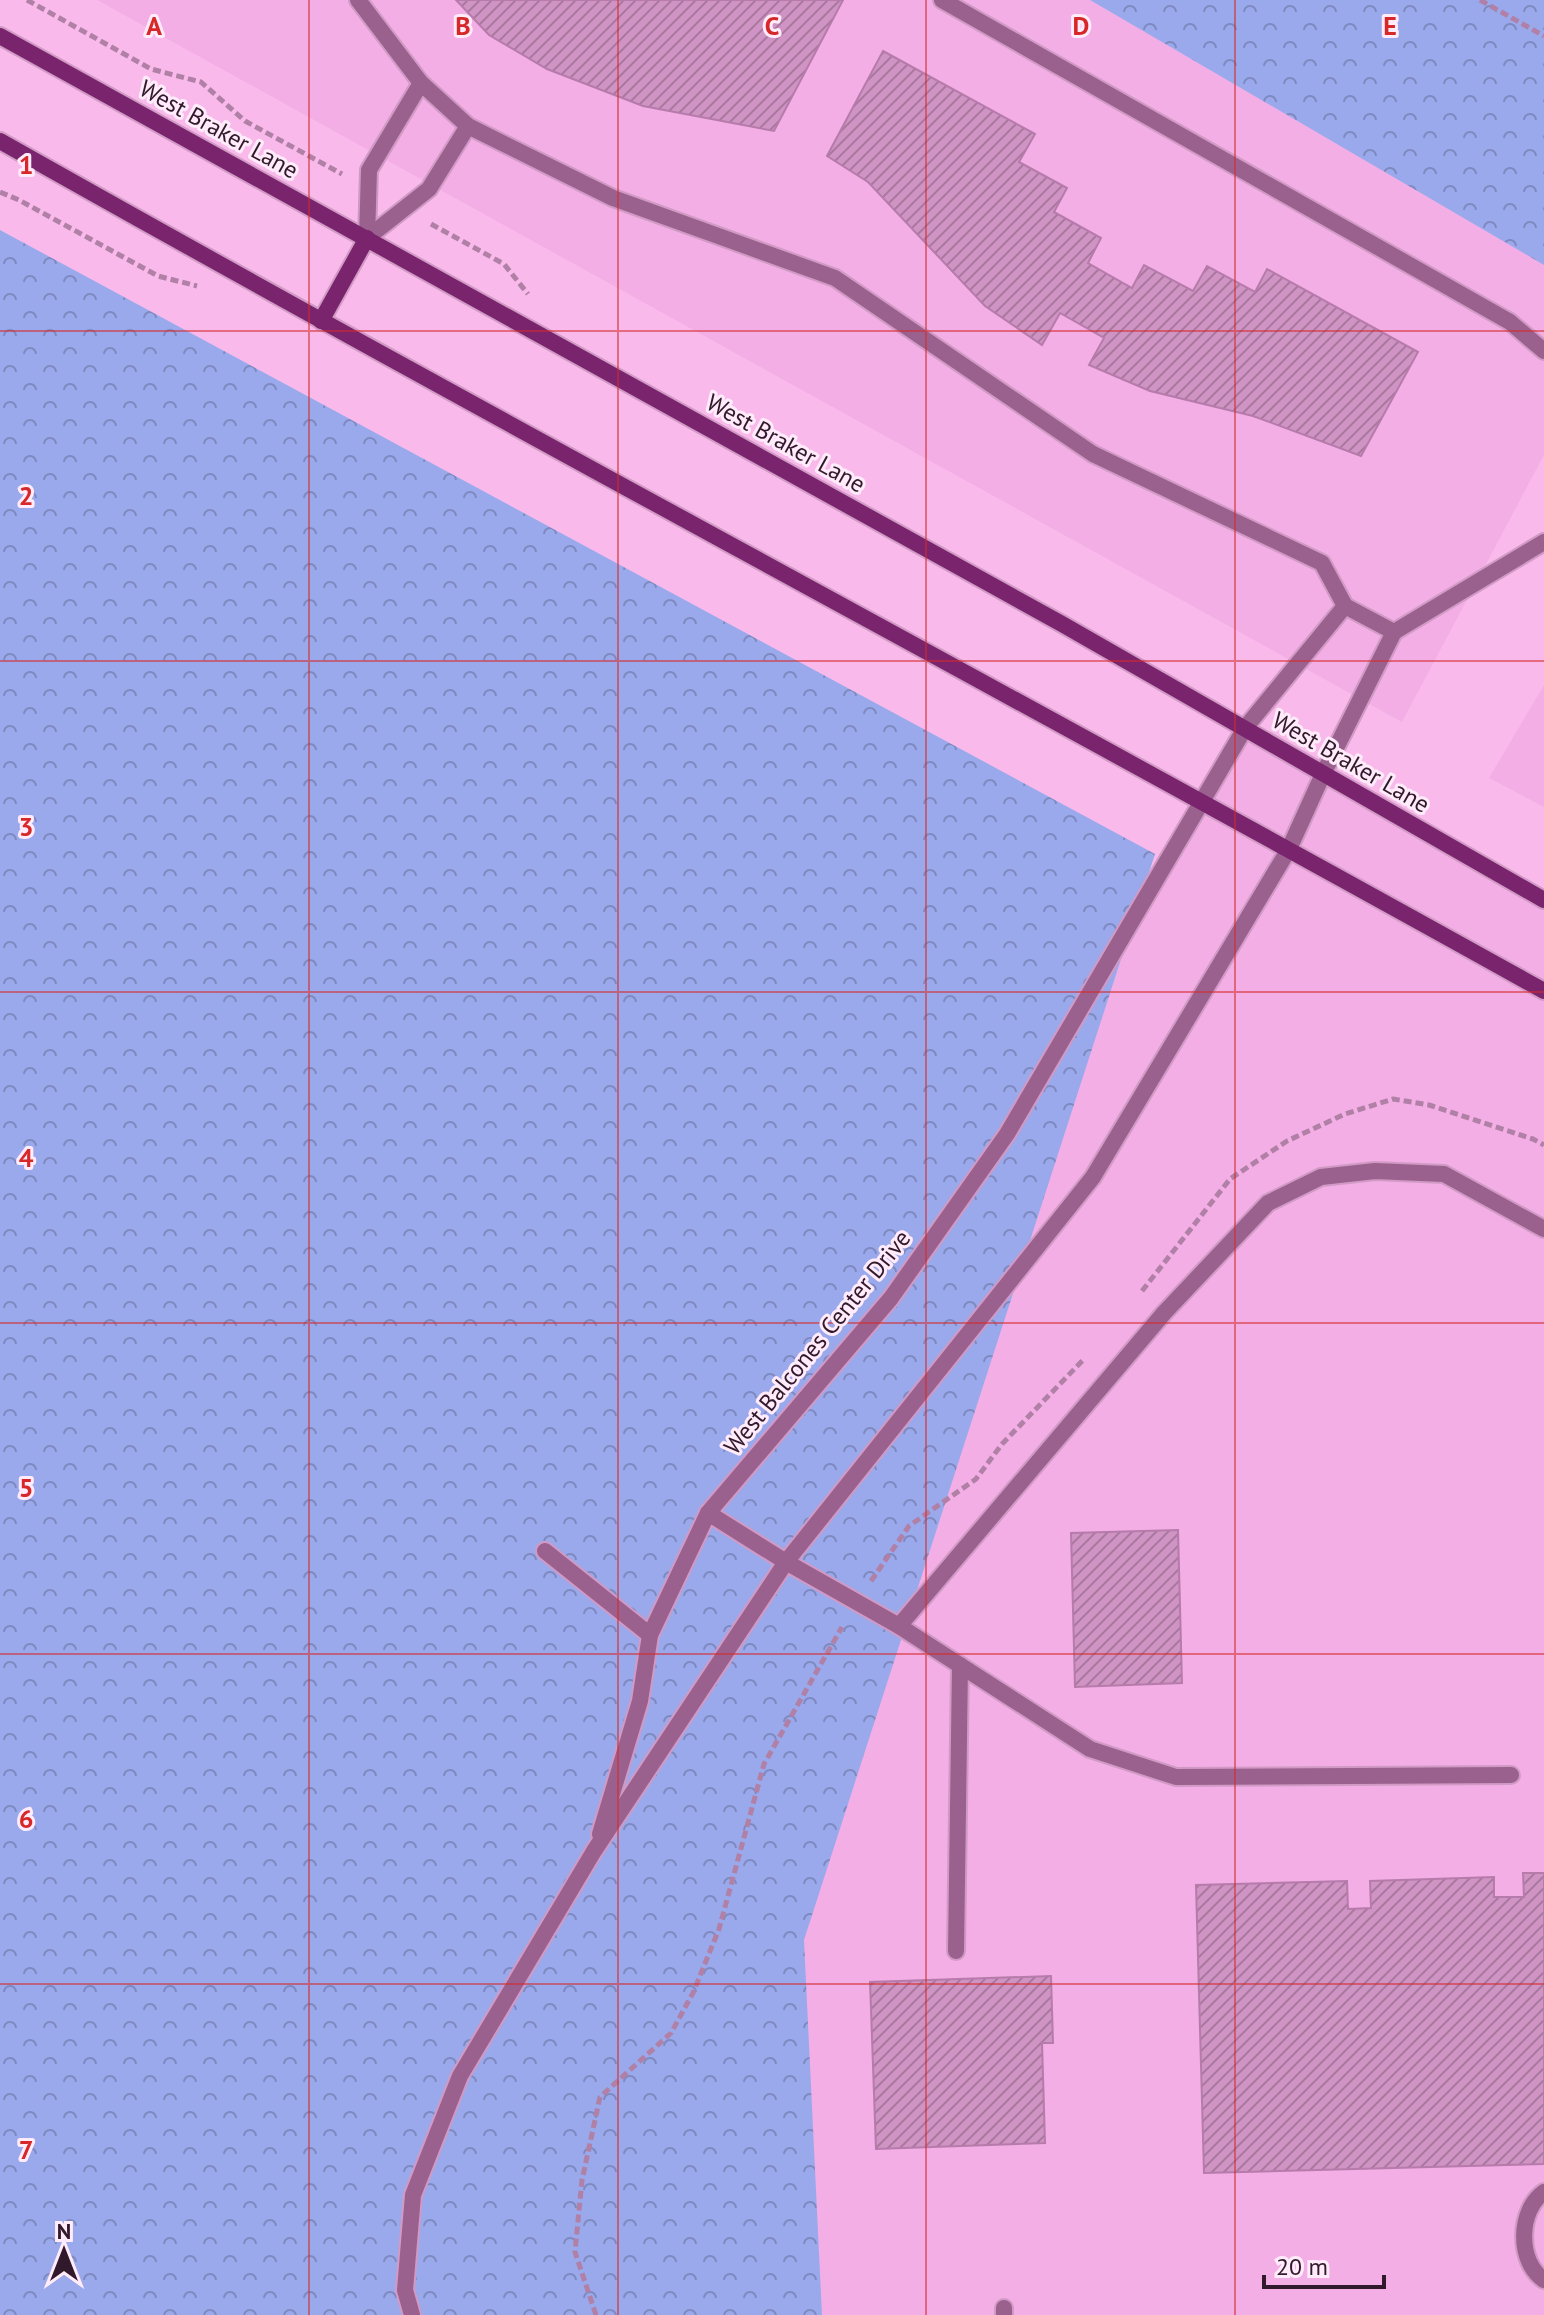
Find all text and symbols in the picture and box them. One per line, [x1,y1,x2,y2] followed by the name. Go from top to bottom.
[146,9,162,42] text: A
[455,9,471,42] text: B
[765,9,779,42] text: C
[1073,9,1089,42] text: D
[1383,9,1397,42] text: E
[134,73,304,185] street label: West Braker Lane
[19,148,33,181] text: 1
[701,387,871,499] street label: West Braker Lane
[19,479,33,512] text: 2
[1267,704,1435,820] street label: West Braker Lane
[19,810,33,843] text: 3
[19,1141,34,1174] text: 4
[717,1223,917,1461] street label: West Balcones Center Drive
[19,1471,33,1504] text: 5
[19,1802,33,1835] text: 6
[19,2133,33,2166] text: 7
[24,2211,104,2291] north arrow
[57,2217,71,2245] text: N
[1264,2239,1384,2289] scale bar
[1276,2251,1328,2282] text: 20 m

